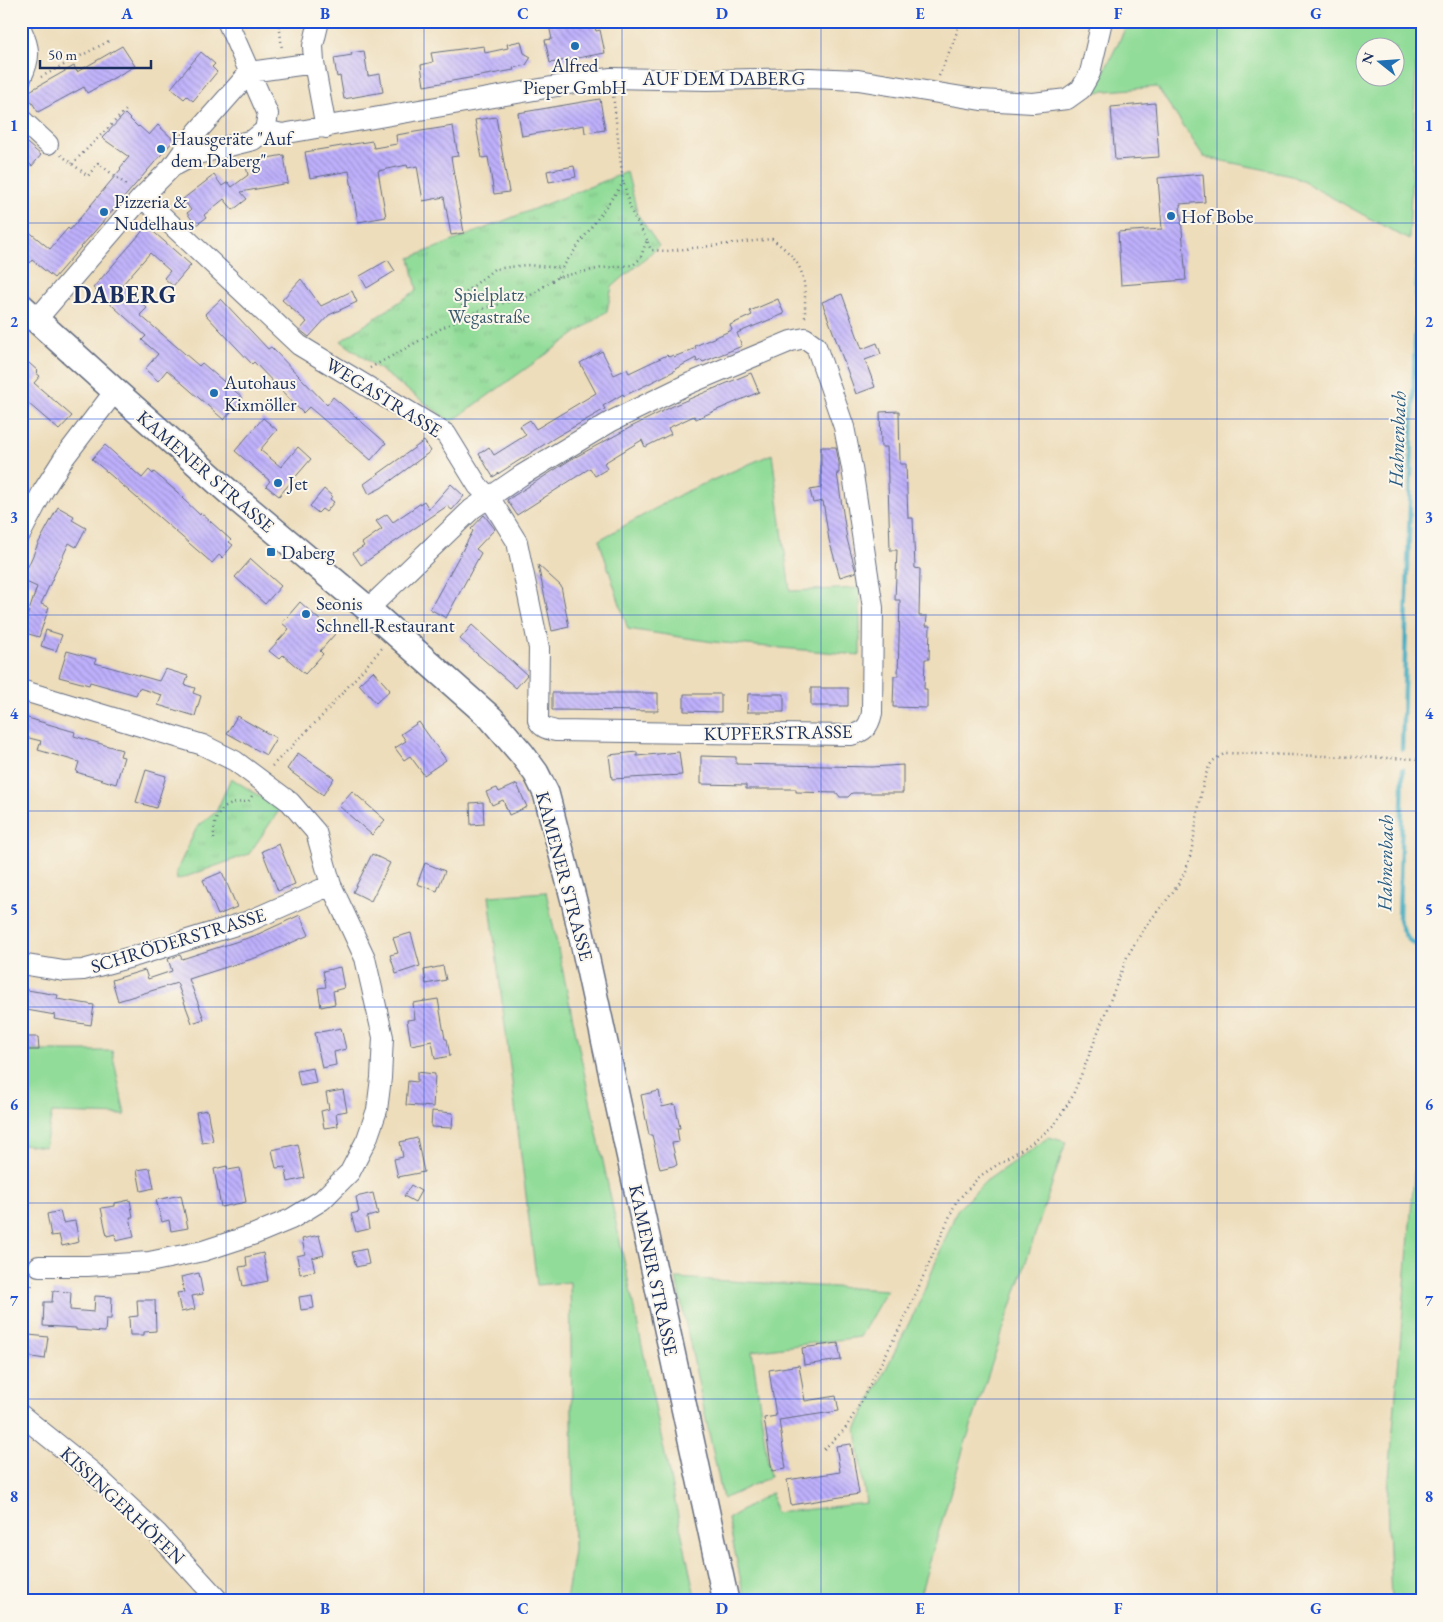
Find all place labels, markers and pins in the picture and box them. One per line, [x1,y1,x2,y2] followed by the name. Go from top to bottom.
[569,40,581,52] marker: Alfred Pieper GmbH
[523,53,627,100] place label: Alfred Pieper GmbH
[171,126,294,173] place label: Hausgeräte "Auf dem Daberg"
[155,143,167,155] marker: Hausgeräte "Auf dem Daberg"
[114,189,194,236] place label: Pizzeria & Nudelhaus
[1181,204,1253,229] place label: Hof Bobe
[98,206,110,218] marker: Pizzeria & Nudelhaus
[1165,210,1177,222] marker: Hof Bobe
[223,370,297,417] place label: Autohaus Kixmöller
[208,387,220,399] marker: Autohaus Kixmöller
[286,471,308,496] place label: Jet
[272,477,284,489] marker: Jet
[281,540,335,565] place label: Daberg
[265,546,277,558] marker: Daberg
[316,591,455,638] place label: Seonis Schnell-Restaurant
[300,608,312,620] marker: Seonis Schnell-Restaurant

